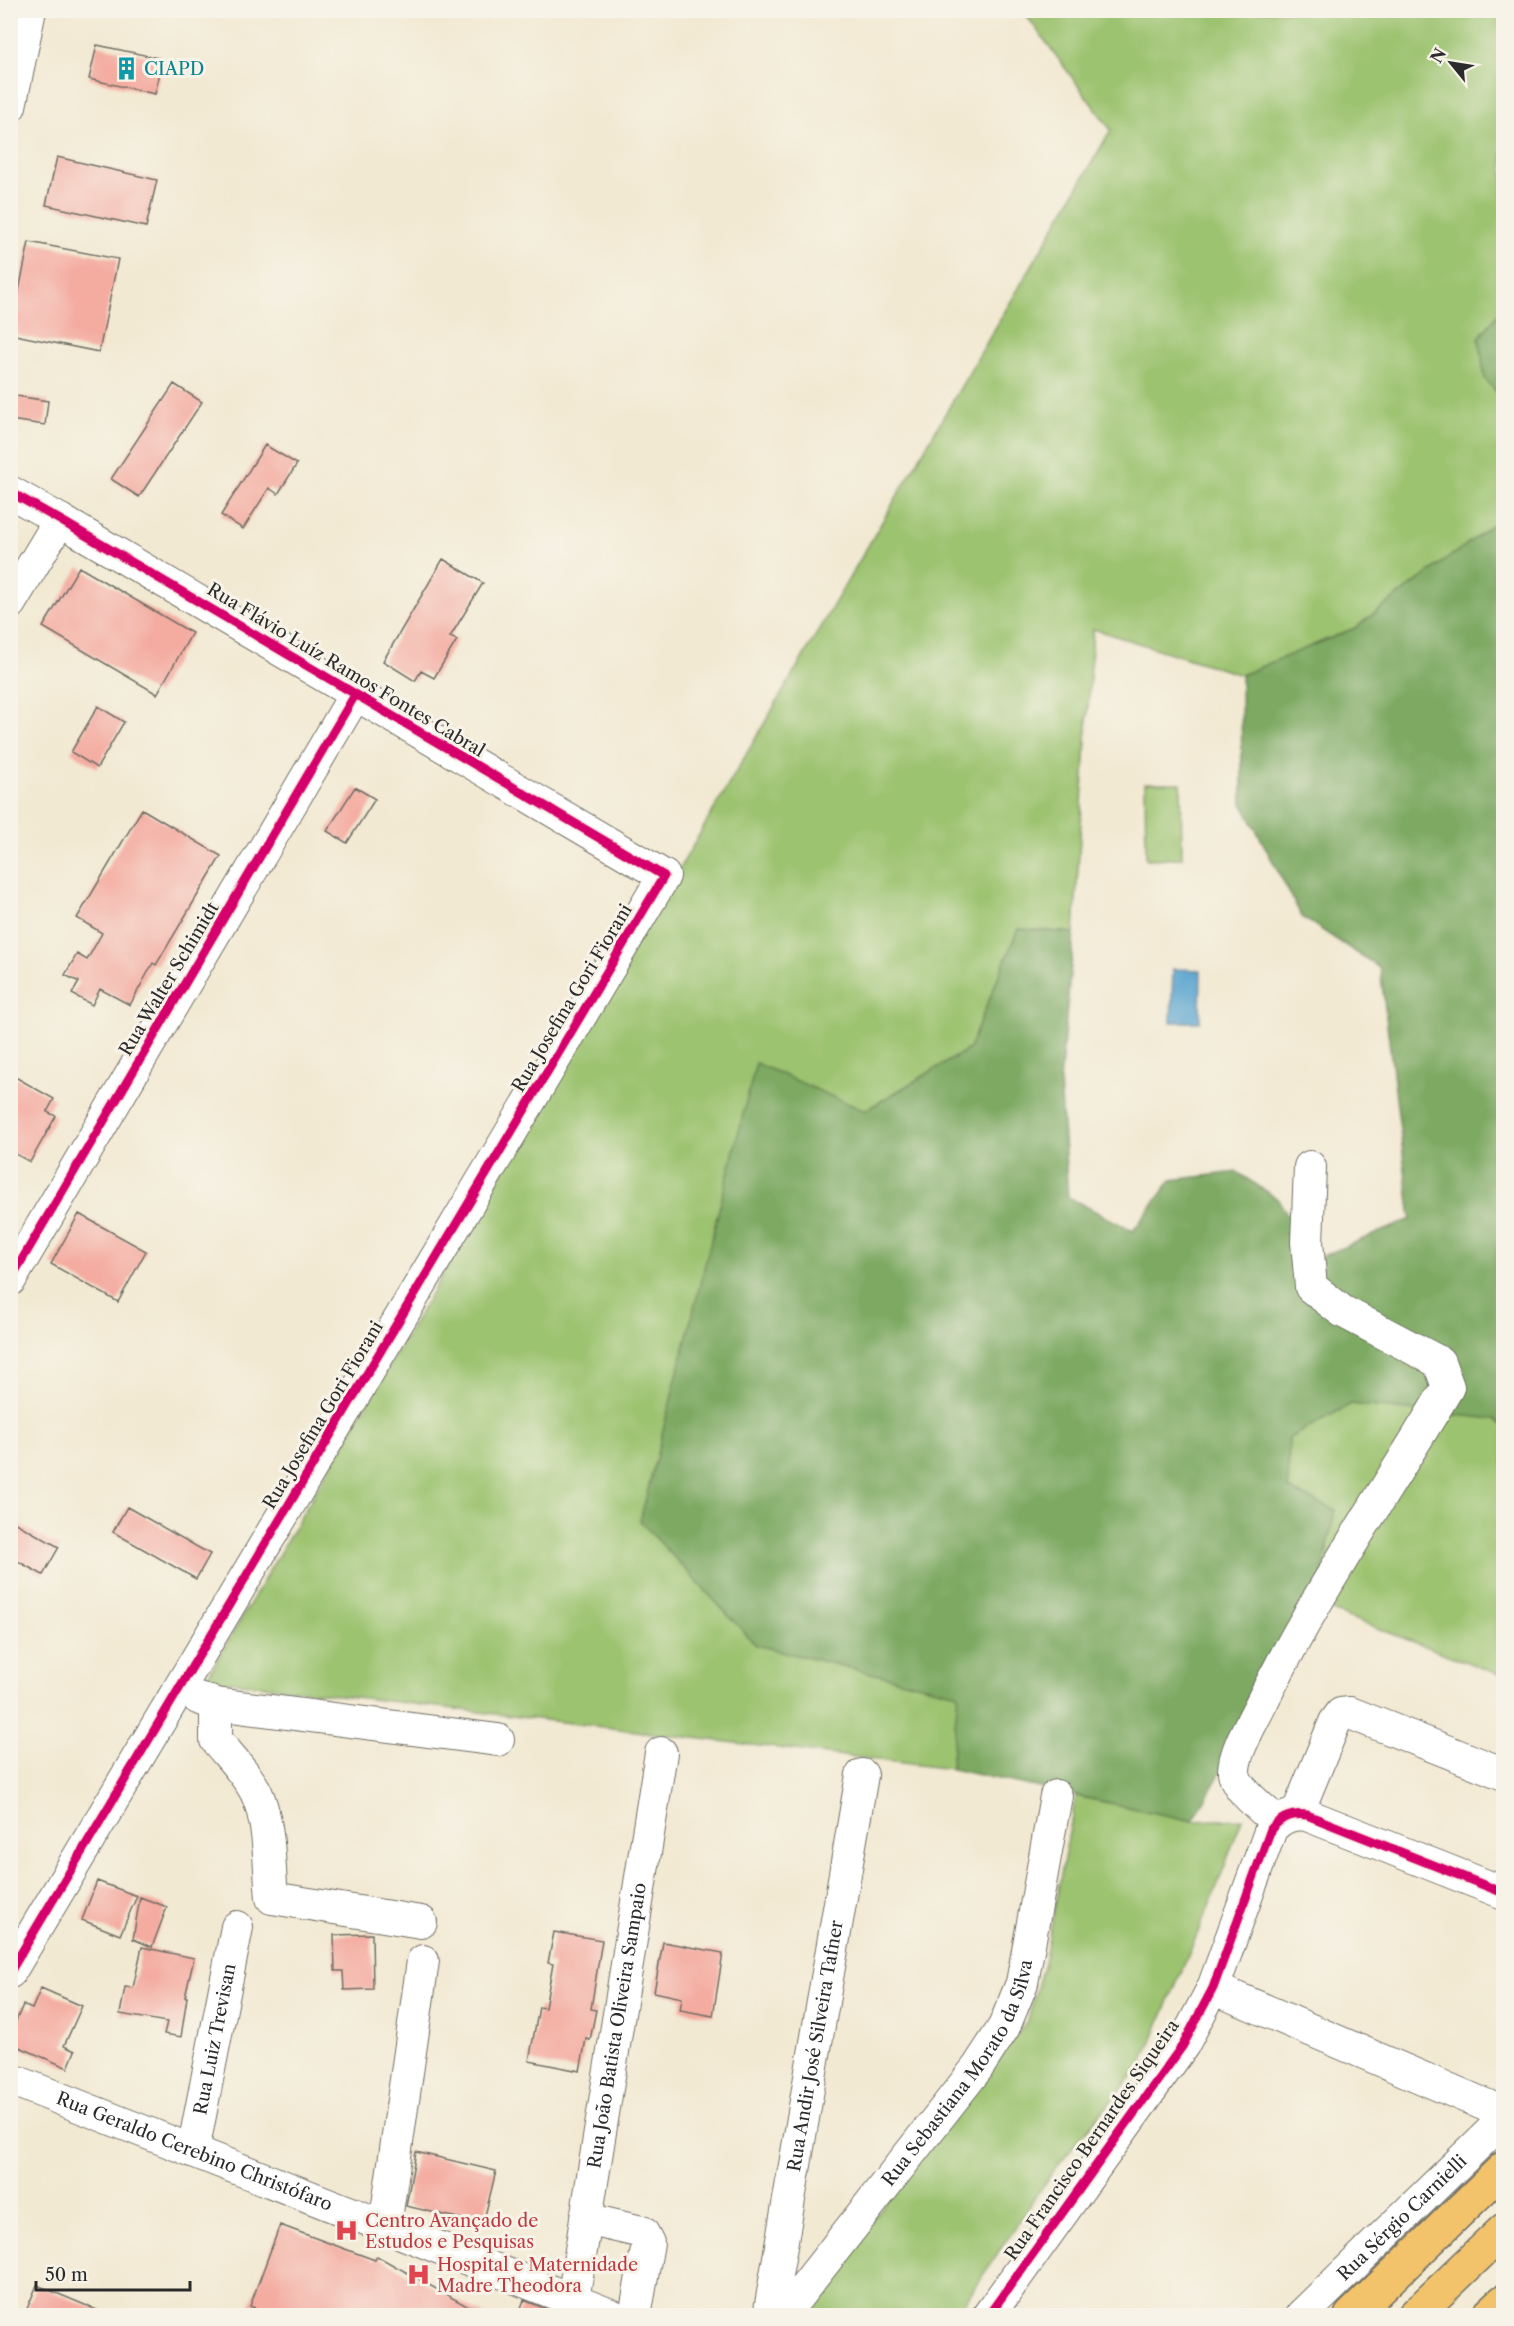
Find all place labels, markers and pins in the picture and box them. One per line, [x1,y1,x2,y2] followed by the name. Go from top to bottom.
[113,56,139,82] building icon: CIAPD
[144,58,204,80] place label: CIAPD
[365,2210,538,2253] place label: Centro Avançado de Estudos e Pesquisas
[334,2218,360,2244] hospital icon: Centro Avançado de Estudos e Pesquisas
[437,2254,638,2297] place label: Hospital e Maternidade Madre Theodora
[406,2262,432,2288] hospital icon: Hospital e Maternidade Madre Theodora

